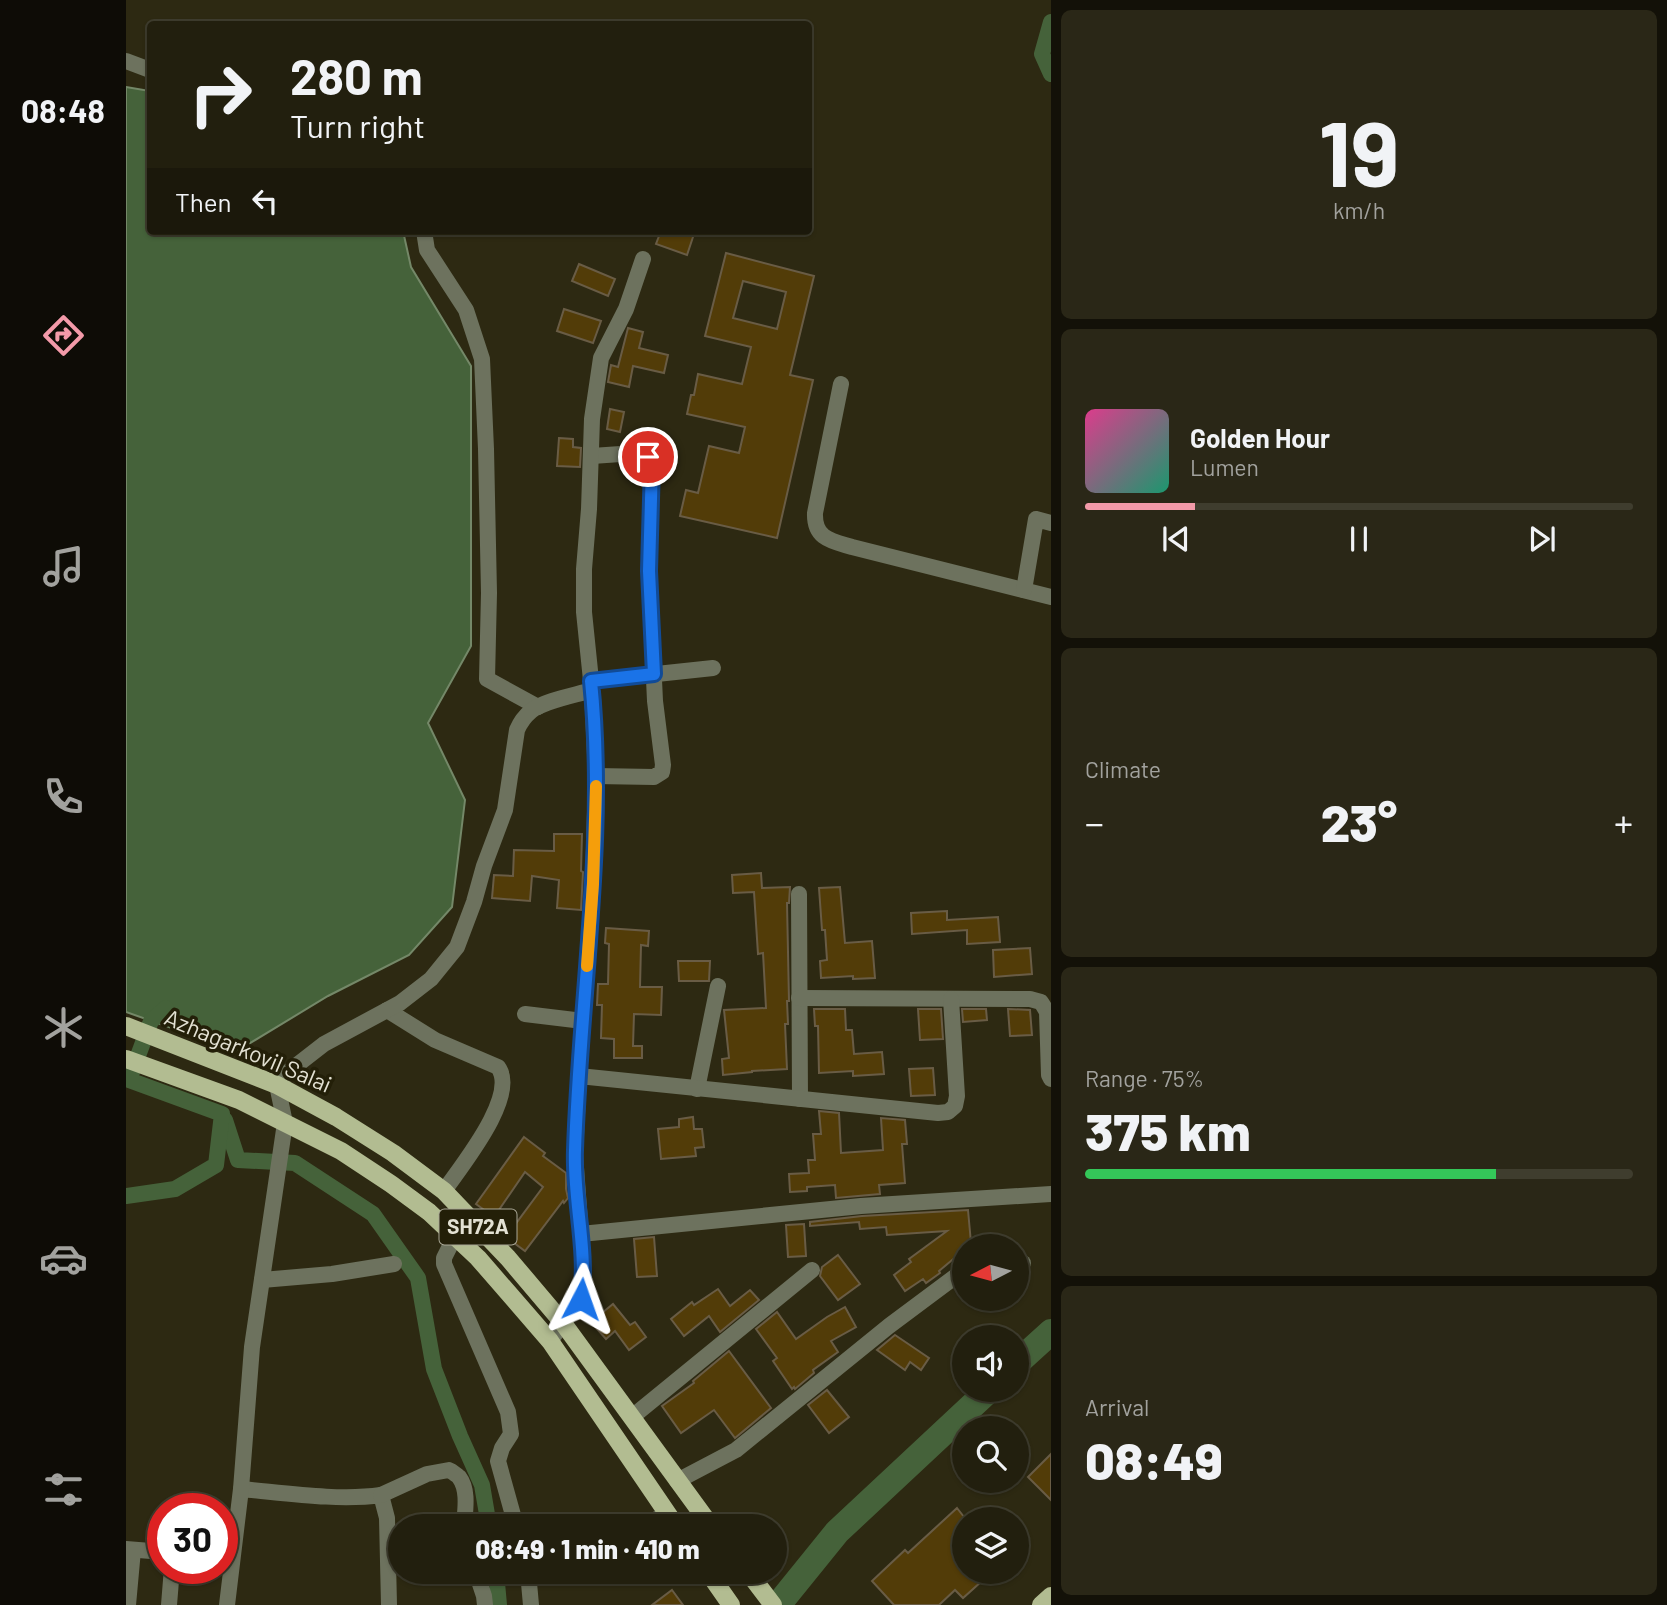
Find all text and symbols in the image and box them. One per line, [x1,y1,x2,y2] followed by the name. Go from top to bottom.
[290,46,423,105] text: 280 m
[175,49,266,140] icon: right
[21,91,105,129] text: 08:48
[1319,96,1399,205] text: 19
[290,106,425,144] text: Turn right
[246,182,284,220] icon: left
[175,186,232,217] text: Then
[1333,196,1385,224] text: km/h
[39,311,88,360] icon: directions
[1190,422,1330,453] text: Golden Hour
[618,427,678,487] pin
[629,438,667,476] icon: arrive
[1190,453,1259,481] text: Lumen
[1157,520,1195,558] icon: previous
[1340,520,1378,558] icon: pause
[1523,520,1561,558] icon: next
[39,542,88,591] icon: music
[1085,755,1161,783] text: Climate
[39,772,88,821] icon: phone
[1321,790,1397,852] text: 23°
[1085,799,1104,845] text: −
[1614,799,1633,845] text: +
[161,1002,336,1098] street label: Azhagarkovil Salai
[39,1003,88,1052] icon: climate
[1085,1064,1204,1092] text: Range · 75%
[1085,1099,1251,1161] text: 375 km
[440,1210,516,1244] road number: SH72A
[39,1234,88,1283] icon: car
[952,1234,1029,1311] north arrow
[952,1234,1029,1584] map controls
[544,1262,618,1336] position arrow
[952,1325,1029,1402] button: sound
[1085,1393,1149,1421] text: Arrival
[952,1416,1029,1493] button: search
[1085,1428,1223,1490] text: 08:49
[39,1465,88,1514] icon: filters
[147,1493,238,1584] speed limit sign: 30
[952,1507,1029,1584] button: layers
[475,1533,700,1564] text: 08:49 · 1 min · 410 m

